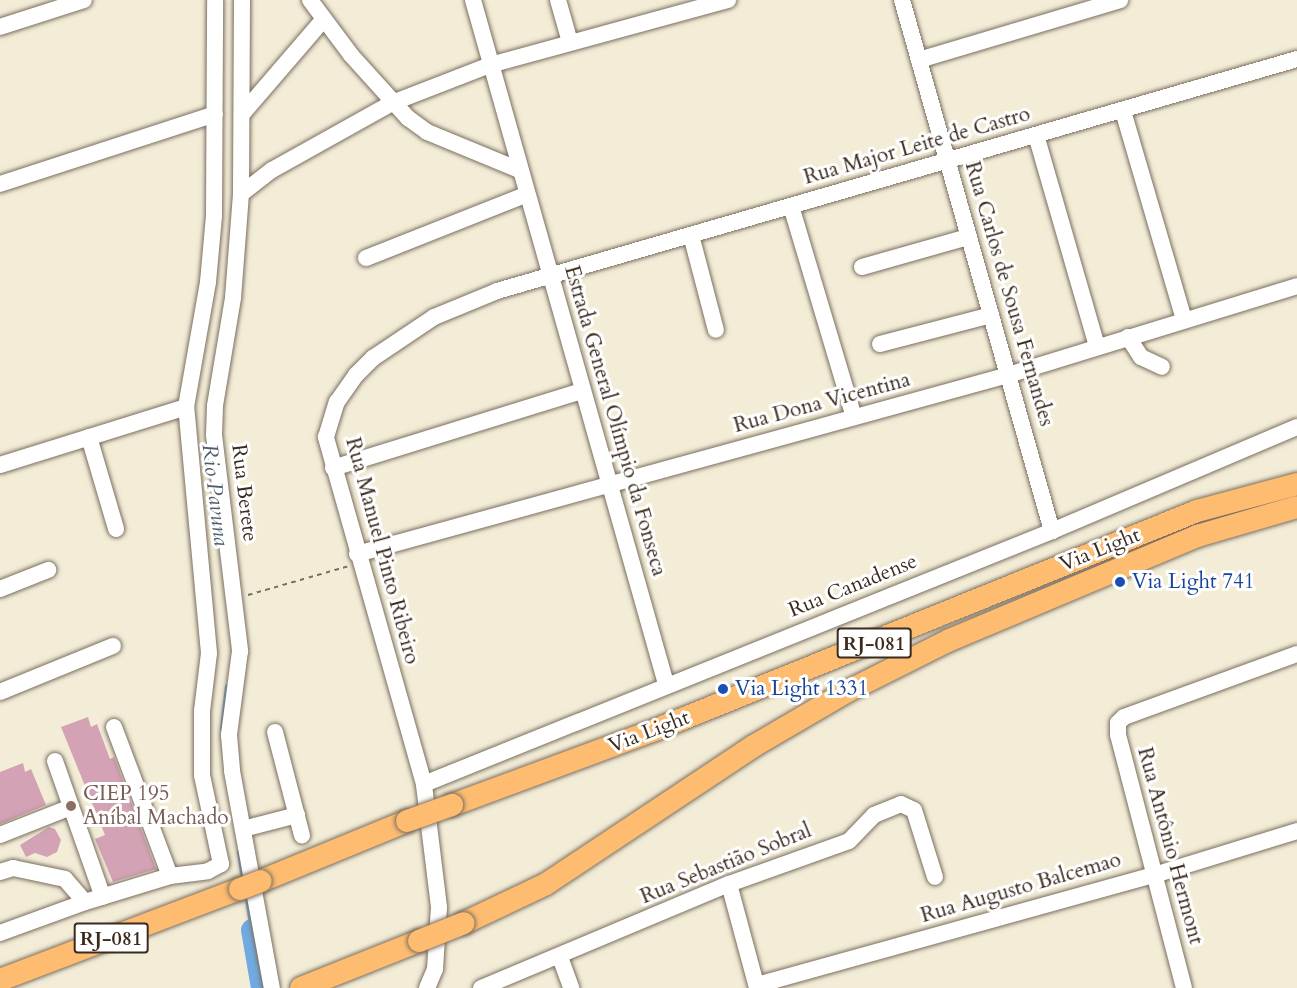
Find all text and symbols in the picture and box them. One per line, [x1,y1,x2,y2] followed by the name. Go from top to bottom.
[801,102,1033,190] street label: Rua Major Leite de Castro
[959,159,1059,429] street label: Rua Carlos de Sousa Fernandes
[558,263,672,579] street label: Estrada General Olímpio da Fonseca
[731,367,913,439] street label: Rua Dona Vicentina
[340,435,424,667] street label: Rua Manuel Pinto Ribeiro
[196,442,234,548] water label: Rio Pavuna
[226,443,262,543] street label: Rua Berete
[1056,522,1144,578] street label: Via Light
[785,549,921,623] street label: Rua Canadense
[1132,569,1255,595] place label: Via Light 741
[1113,575,1127,589] marker: Via Light 741
[836,626,912,660] road number: RJ-081
[735,676,868,702] place label: Via Light 1331
[716,682,730,696] marker: Via Light 1331
[605,705,693,759] street label: Via Light
[1132,745,1208,947] street label: Rua Antônio Hermont
[83,781,229,831] place label: CIEP 195 Aníbal Machado
[64,799,78,813] marker: CIEP 195 Aníbal Machado
[637,818,815,910] street label: Rua Sebastião Sobral
[918,847,1124,929] street label: Rua Augusto Balcemao
[74,921,148,955] road number: RJ-081

